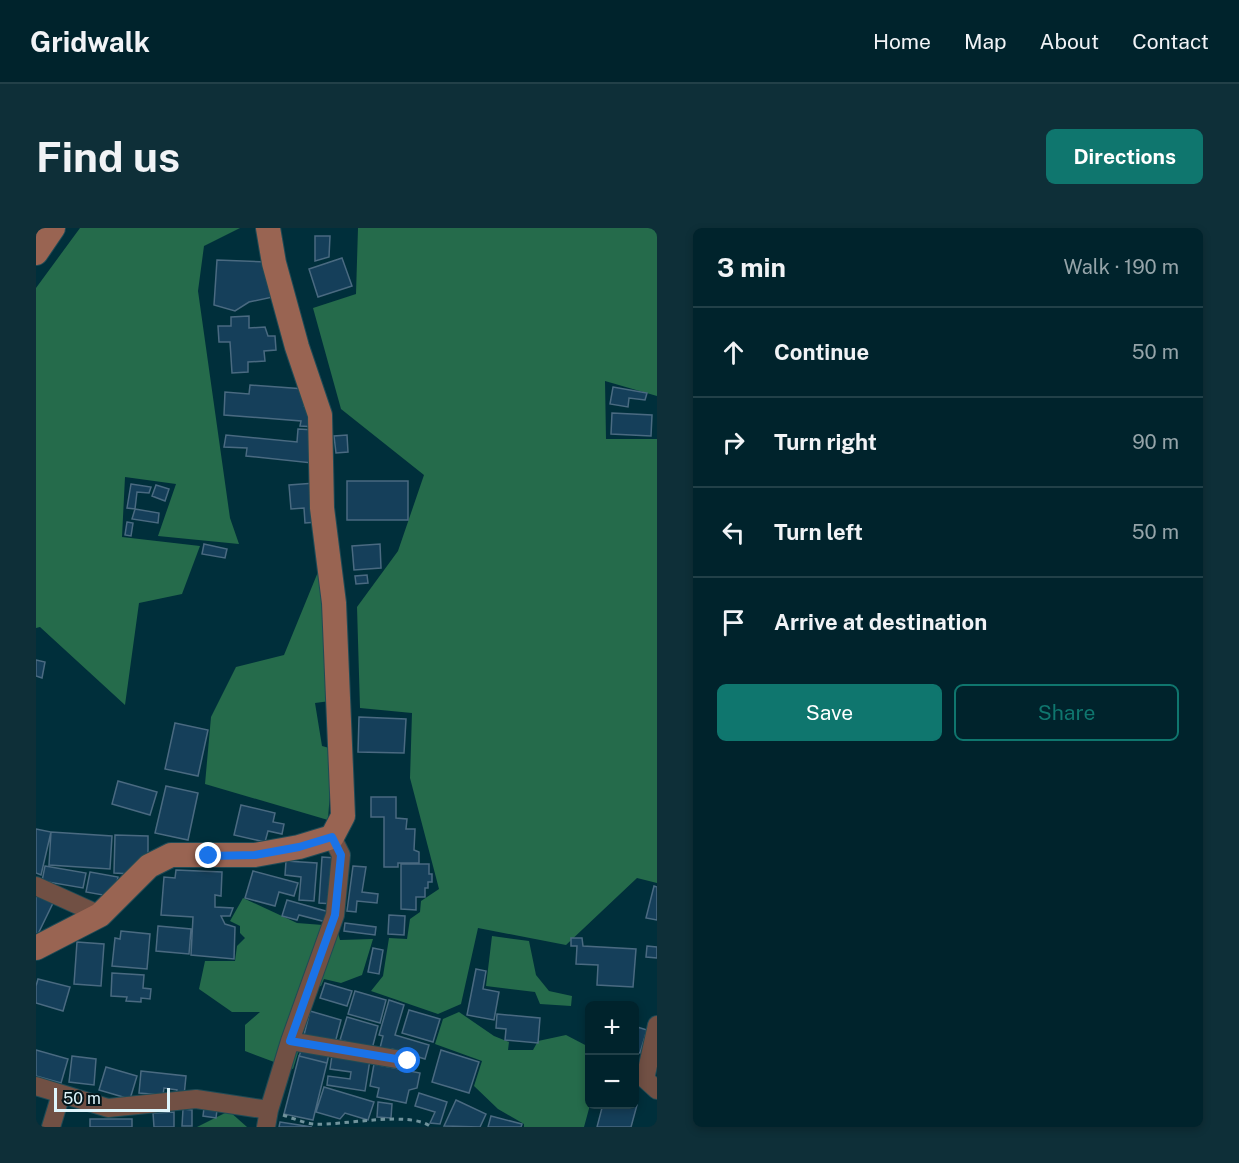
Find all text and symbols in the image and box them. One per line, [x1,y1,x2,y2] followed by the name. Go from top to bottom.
[30,25,150,58] text: Gridwalk
[873,29,931,54] text: Home
[964,29,1007,54] text: Map
[1040,29,1099,54] text: About
[1132,29,1209,54] text: Contact
[1046,129,1203,184] button: Directions
[36,132,180,181] text: Find us
[717,252,786,283] text: 3 min
[1063,255,1179,279] text: Walk · 190 m
[717,336,750,369] icon: ahead
[774,339,869,365] text: Continue
[1132,340,1179,364] text: 50 m
[717,426,750,459] icon: right
[774,429,877,455] text: Turn right
[1132,430,1179,454] text: 90 m
[717,516,750,549] icon: left
[774,519,863,545] text: Turn left
[1132,520,1179,544] text: 50 m
[717,606,750,639] icon: arrive
[774,609,987,635] text: Arrive at destination
[717,684,942,741] button: Save
[954,684,1179,741] button: Share
[195,842,221,868] route end
[585,1001,639,1109] map controls
[585,1001,639,1055] button: +
[394,1047,420,1073] route start
[585,1055,639,1109] button: −
[54,1085,170,1112] scale bar
[63,1089,101,1108] text: 50 m

